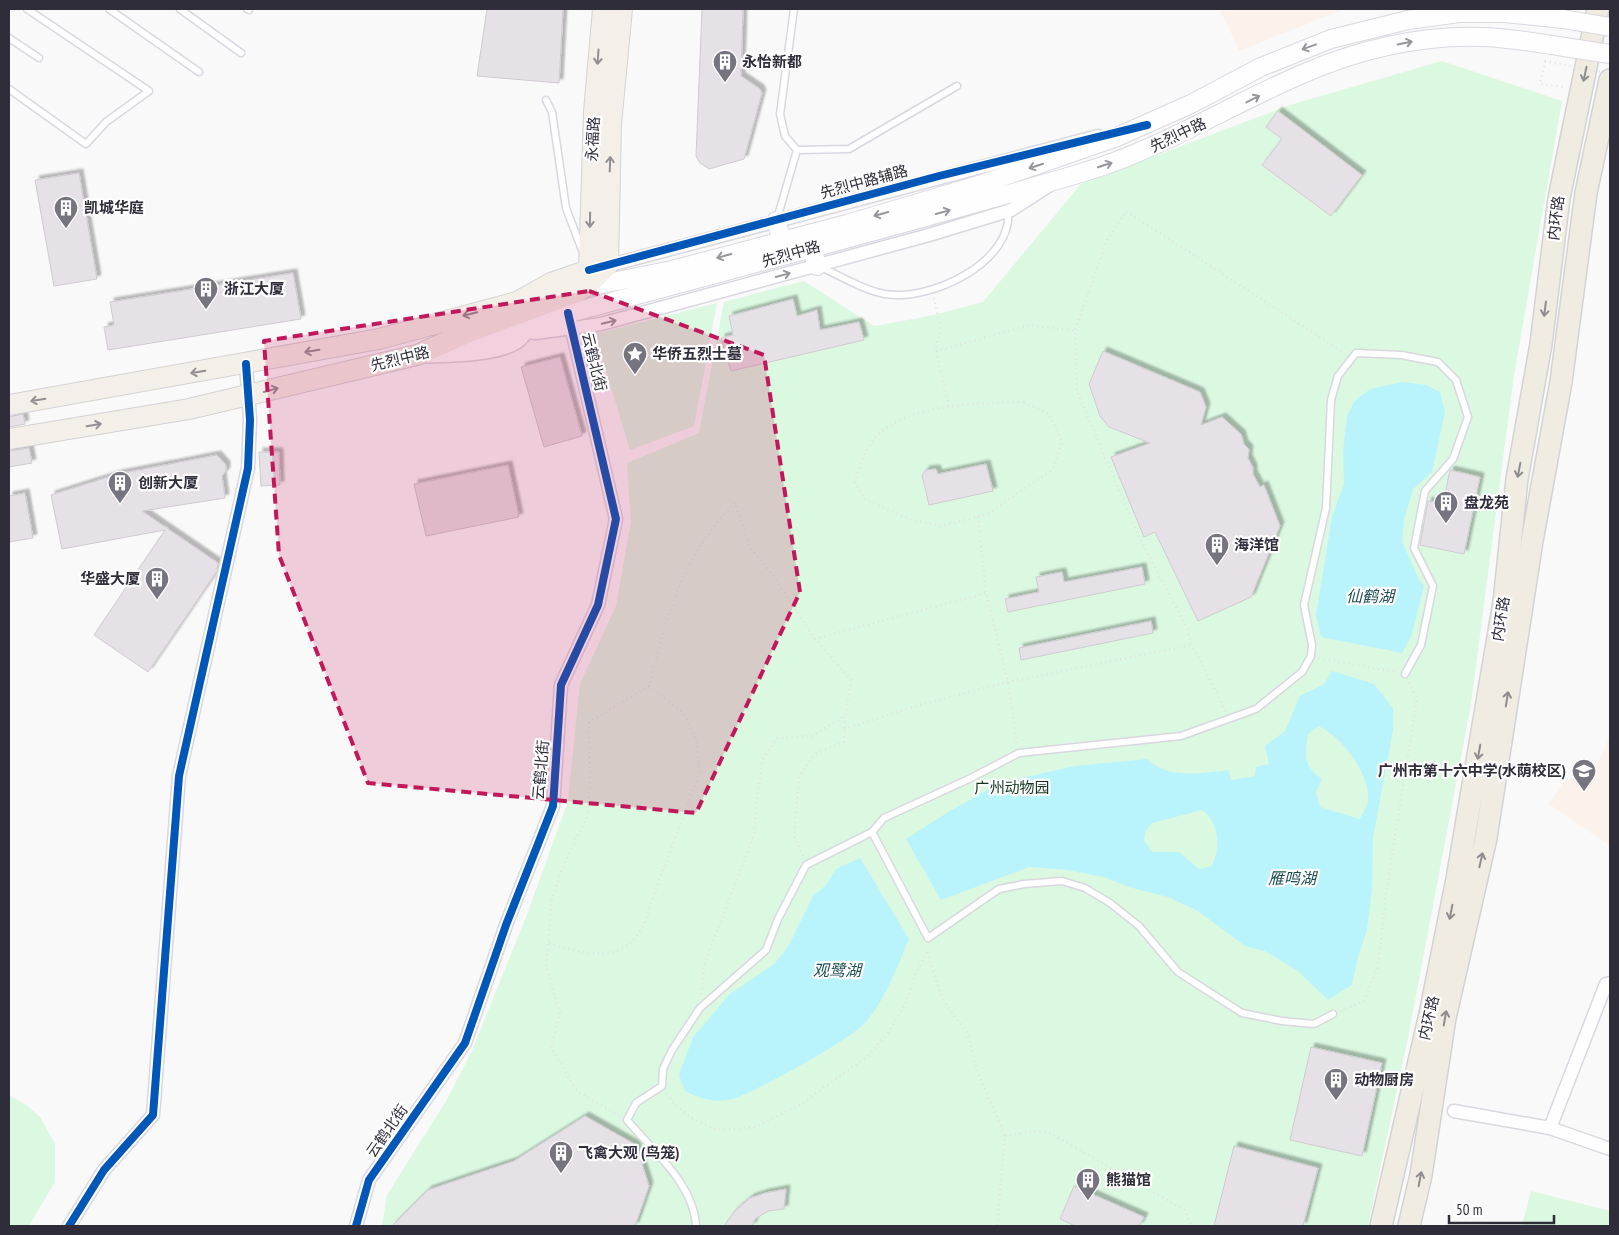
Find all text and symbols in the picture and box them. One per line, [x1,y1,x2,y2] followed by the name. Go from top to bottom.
[1397,38,1413,47] one-way arrow
[1302,43,1317,52] one-way arrow
[593,49,602,65] one-way arrow
[712,49,738,83] building icon: 永怡新都
[742,52,802,71] place label: 永怡新都
[1580,65,1589,81] one-way arrow
[1245,94,1260,103] one-way arrow
[1147,113,1209,156] street label: 先烈中路
[582,116,603,162] street label: 永福路
[605,156,614,172] one-way arrow
[1097,160,1112,169] one-way arrow
[818,161,910,202] street label: 先烈中路辅路
[1028,162,1044,172] one-way arrow
[1543,194,1568,241] street label: 内环路
[53,195,79,229] building icon: 凯城华庭
[84,198,144,217] place label: 凯城华庭
[935,207,951,216] one-way arrow
[873,210,889,220] one-way arrow
[585,211,595,227] one-way arrow
[759,236,822,271] street label: 先烈中路
[716,252,732,261] one-way arrow
[774,270,790,279] one-way arrow
[193,276,219,310] building icon: 浙江大厦
[224,279,284,298] place label: 浙江大厦
[1540,301,1550,317] one-way arrow
[462,310,478,319] one-way arrow
[601,317,617,326] one-way arrow
[578,330,611,393] street label: 云鹤北街
[622,341,648,375] place icon: 华侨五烈士墓
[368,342,431,375] street label: 先烈中路
[652,344,742,363] place label: 华侨五烈士墓
[304,347,320,357] one-way arrow
[190,368,206,378] one-way arrow
[263,385,279,394] one-way arrow
[30,396,46,406] one-way arrow
[86,419,102,429] one-way arrow
[1513,461,1523,477] one-way arrow
[107,470,133,504] building icon: 创新大厦
[138,473,198,492] place label: 创新大厦
[1433,490,1459,524] building icon: 盘龙苑
[1464,493,1509,512] place label: 盘龙苑
[1204,532,1230,566] building icon: 海洋馆
[1234,535,1279,554] place label: 海洋馆
[144,566,170,600] building icon: 华盛大厦
[80,569,140,588] place label: 华盛大厦
[1346,586,1397,606] water label: 仙鹤湖
[1488,595,1513,643] street label: 内环路
[1503,692,1513,708] one-way arrow
[528,739,553,801] street label: 云鹤北街
[1473,743,1483,759] one-way arrow
[1571,758,1597,792] school or university icon: 广州市第十六中学(水荫校区)
[1378,761,1566,780] place label: 广州市第十六中学(水荫校区)
[974,778,1050,797] park label: 广州动物园
[1477,852,1486,868] one-way arrow
[1268,868,1319,888] water label: 雁鸣湖
[1445,903,1455,919] one-way arrow
[813,960,864,980] water label: 观鹭湖
[1414,994,1443,1042] street label: 内环路
[1441,1011,1451,1027] one-way arrow
[1323,1067,1349,1101] building icon: 动物厨房
[1354,1070,1414,1089] place label: 动物厨房
[362,1101,412,1161] street label: 云鹤北街
[548,1140,574,1174] building icon: 飞禽大观 (鸟笼)
[578,1143,679,1162] place label: 飞禽大观 (鸟笼)
[1075,1167,1101,1201] building icon: 熊猫馆
[1106,1170,1151,1189] place label: 熊猫馆
[1416,1171,1425,1187] one-way arrow
[1449,1192,1554,1224] scale bar
[1456,1200,1482,1219] text: 50 m

